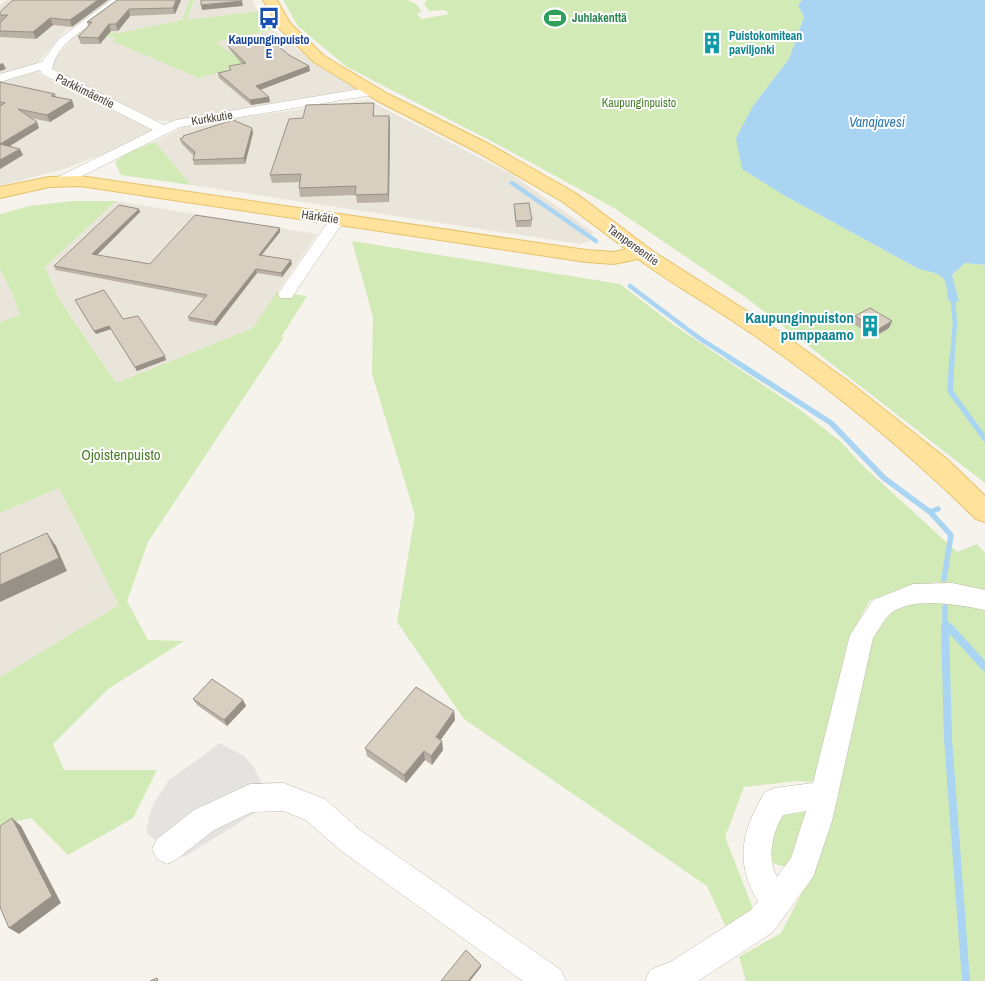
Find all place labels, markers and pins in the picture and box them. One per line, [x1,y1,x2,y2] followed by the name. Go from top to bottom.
[256,5,282,31] bus stop icon: Kaupunginpuisto E
[542,5,568,31] sports icon: Juhlakenttä
[572,10,627,26] place label: Juhlakenttä
[729,28,802,58] place label: Puistokomitean paviljonki
[699,30,725,56] building icon: Puistokomitean paviljonki
[229,32,309,62] place label: Kaupunginpuisto E
[745,307,854,345] place label: Kaupunginpuiston pumppaamo
[857,313,883,339] building icon: Kaupunginpuiston pumppaamo

